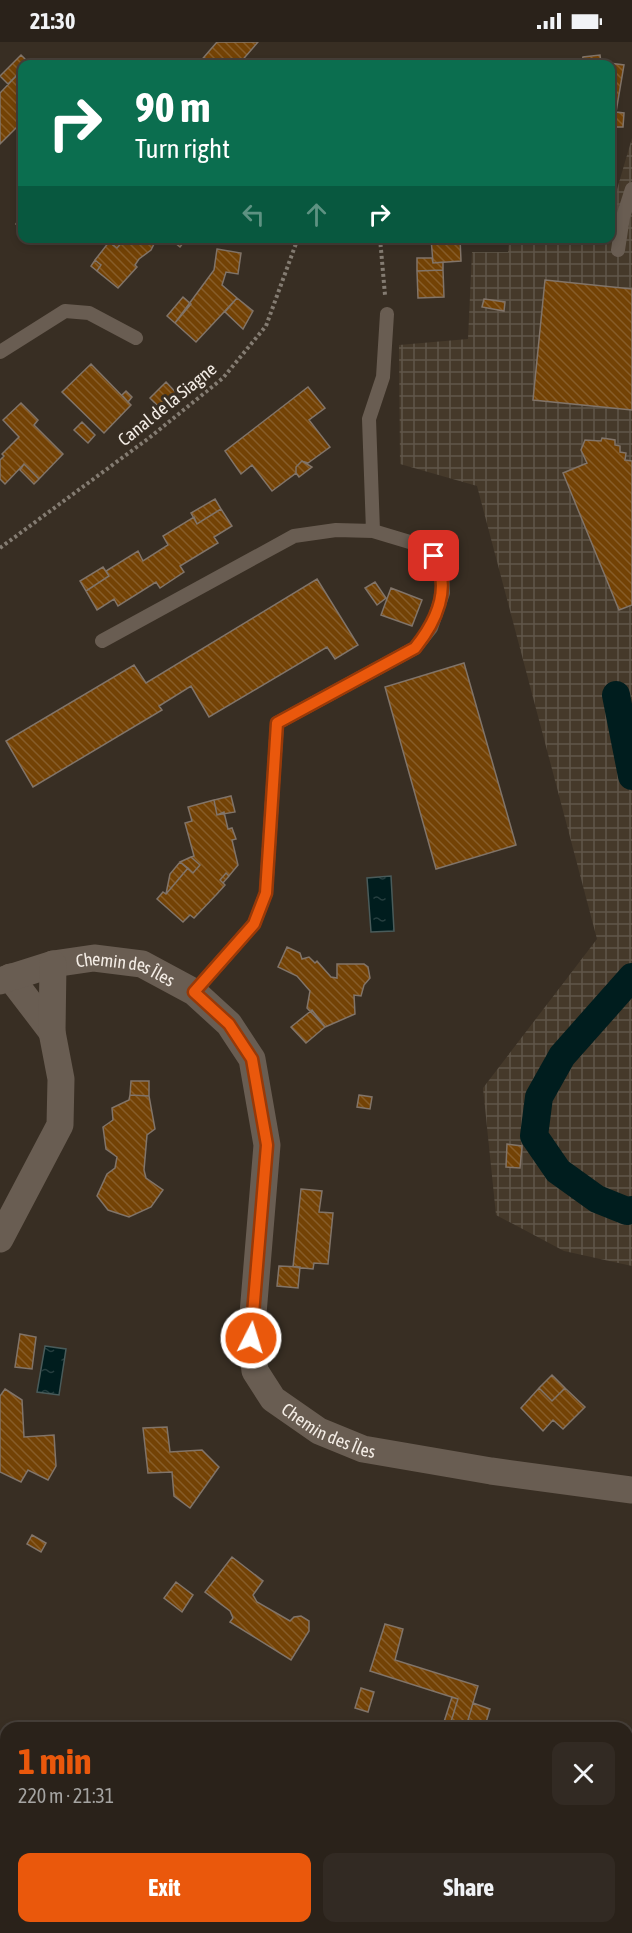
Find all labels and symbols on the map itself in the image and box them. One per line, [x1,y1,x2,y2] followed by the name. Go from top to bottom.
[114,358,220,450] street label: Canal de la Siagne
[408,530,459,581] pin
[74,947,179,990] street label: Chemin des Îles
[219,1306,283,1370] position arrow
[278,1398,377,1461] street label: Chemin des Îles

